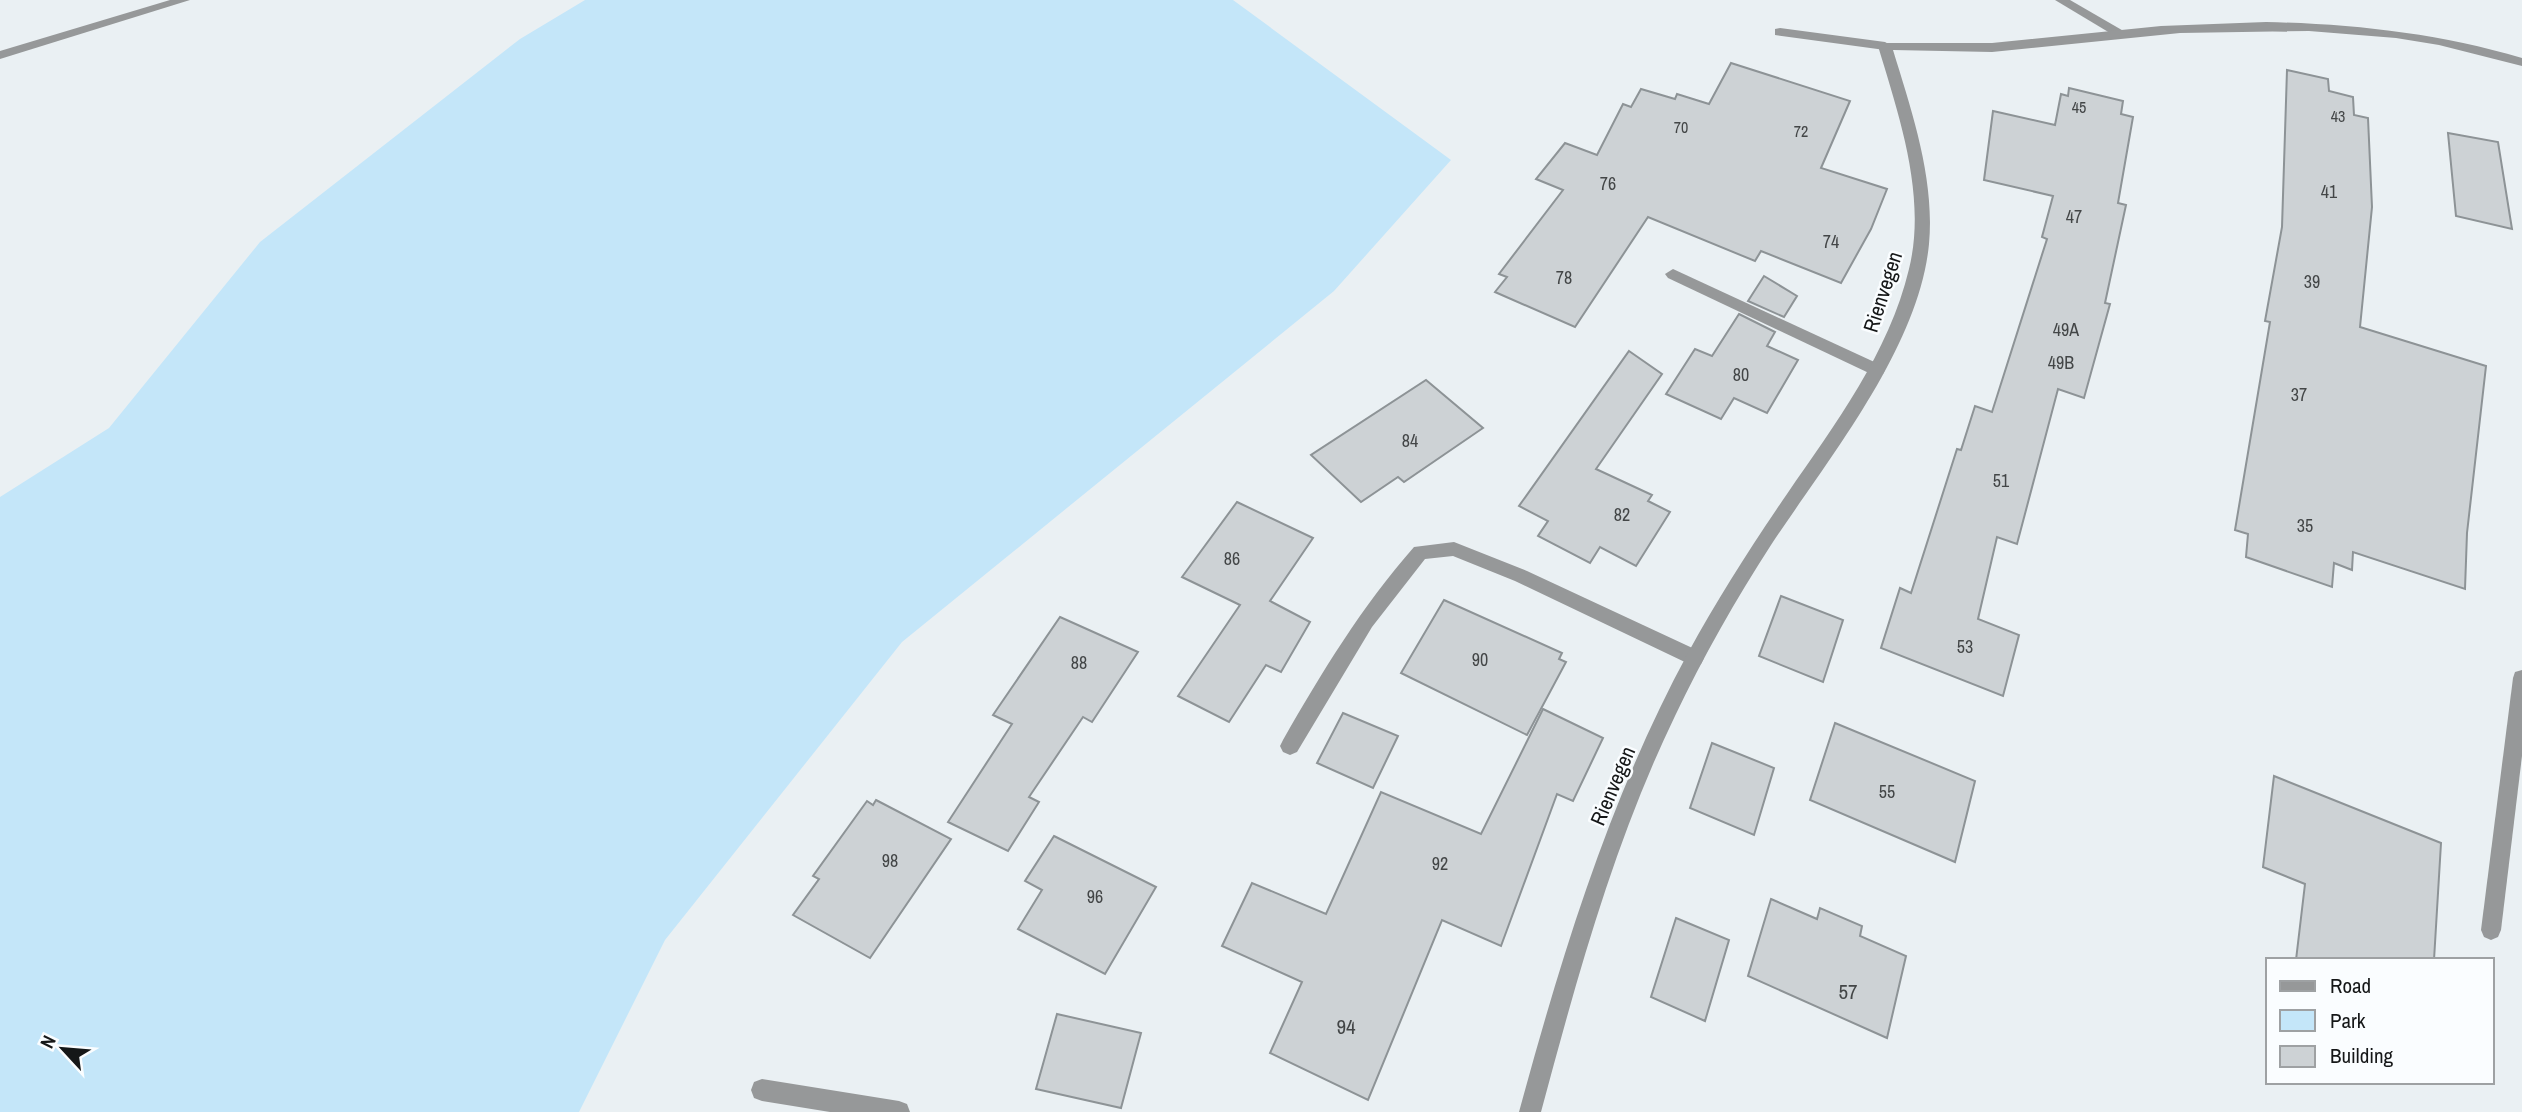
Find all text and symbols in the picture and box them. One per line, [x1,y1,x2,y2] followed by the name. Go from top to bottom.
[2072,96,2086,118] house number: 45
[2331,105,2345,127] house number: 43
[1674,116,1688,138] house number: 70
[1794,120,1808,142] house number: 72
[1600,171,1616,196] house number: 76
[2321,179,2338,204] house number: 41
[2066,204,2082,229] house number: 47
[1823,229,1839,254] house number: 74
[1856,248,1909,336] street label: Rienvegen
[1556,265,1572,290] house number: 78
[2304,269,2320,294] house number: 39
[2053,317,2079,342] house number: 49A
[2048,350,2074,375] house number: 49B
[1733,362,1749,387] house number: 80
[2291,382,2307,407] house number: 37
[1402,428,1418,453] house number: 84
[1993,468,2010,493] house number: 51
[1614,502,1630,527] house number: 82
[2297,513,2313,538] house number: 35
[1224,546,1240,571] house number: 86
[1957,634,1973,659] house number: 53
[1472,647,1488,672] house number: 90
[1071,650,1087,675] house number: 88
[1583,742,1642,830] street label: Rienvegen
[1879,779,1895,804] house number: 55
[882,848,898,873] house number: 98
[1432,851,1448,876] house number: 92
[1087,884,1103,909] house number: 96
[2266,958,2494,1084] legend
[2330,971,2371,1000] text: Road
[1838,977,1858,1006] house number: 57
[2330,1006,2366,1035] text: Park
[1336,1012,1356,1041] house number: 94
[28,1014,98,1084] north arrow
[34,1031,62,1052] text: N
[2330,1041,2394,1070] text: Building

